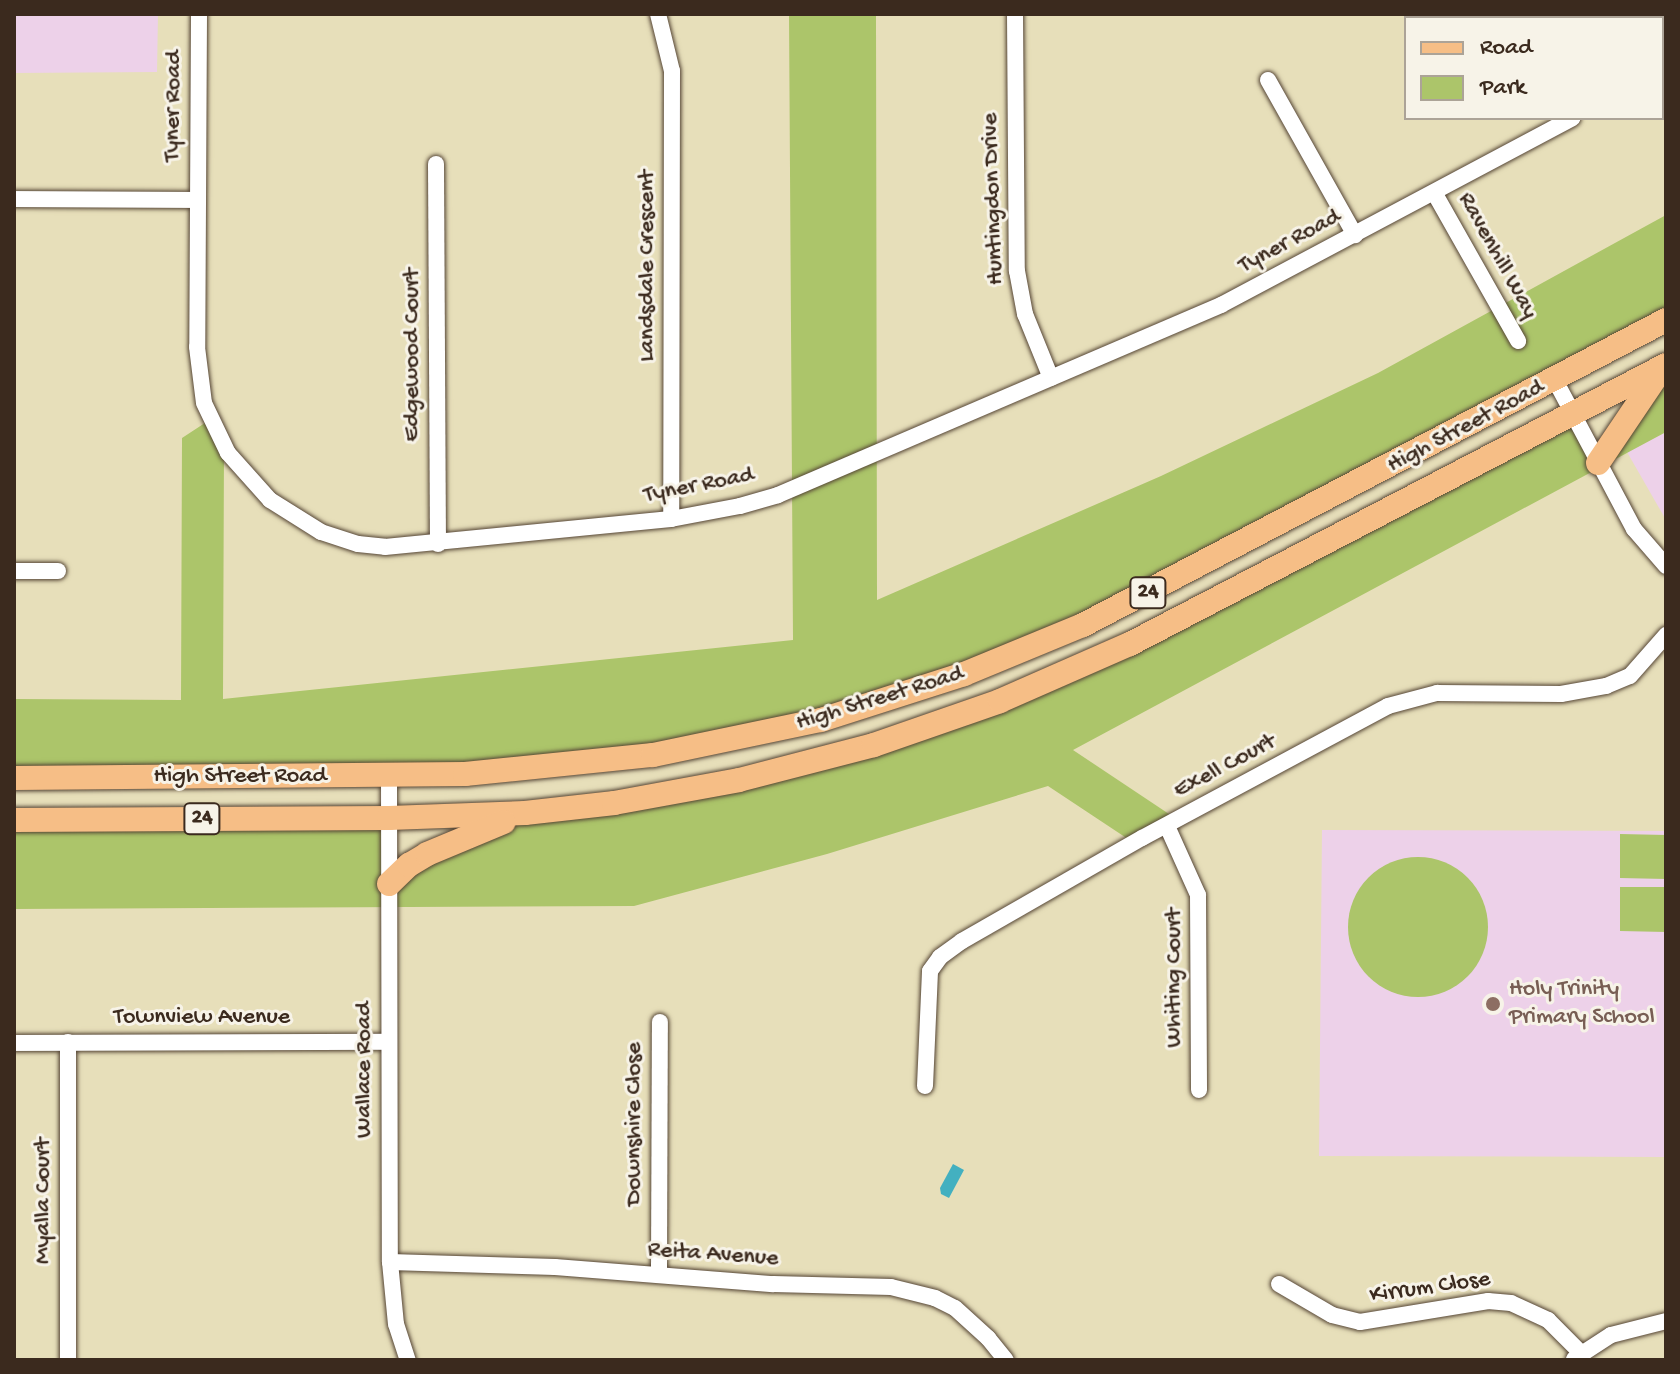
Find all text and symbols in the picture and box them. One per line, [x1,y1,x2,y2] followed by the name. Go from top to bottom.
[1404,16,1664,120] legend
[1480,34,1532,63] text: Road
[159,50,189,162] street label: Tyner Road
[1480,74,1526,103] text: Park
[977,112,1011,286] street label: Huntingdon Drive
[634,170,662,362] street label: Landsdale Crescent
[1450,188,1544,324] street label: Ravenhill Way
[1234,203,1346,281] street label: Tyner Road
[399,268,427,442] street label: Edgewood Court
[1383,374,1549,480] street label: High Street Road
[642,461,756,511] street label: Tyner Road
[1128,575,1168,611] road number: 24
[793,660,967,738] street label: High Street Road
[1169,728,1281,806] street label: Exell Court
[153,763,327,791] street label: High Street Road
[182,801,222,837] road number: 24
[1161,908,1189,1048] street label: Whiting Court
[1509,976,1655,1032] place label: Holy Trinity Primary School
[1484,995,1502,1013] marker: Holy Trinity Primary School
[351,1002,379,1138] street label: Wallace Road
[114,1004,290,1032] street label: Townview Avenue
[621,1042,649,1206] street label: Downshire Close
[30,1138,58,1264] street label: Myalla Court
[647,1236,779,1274] street label: Reita Avenue
[1368,1265,1492,1311] street label: Kirrum Close

